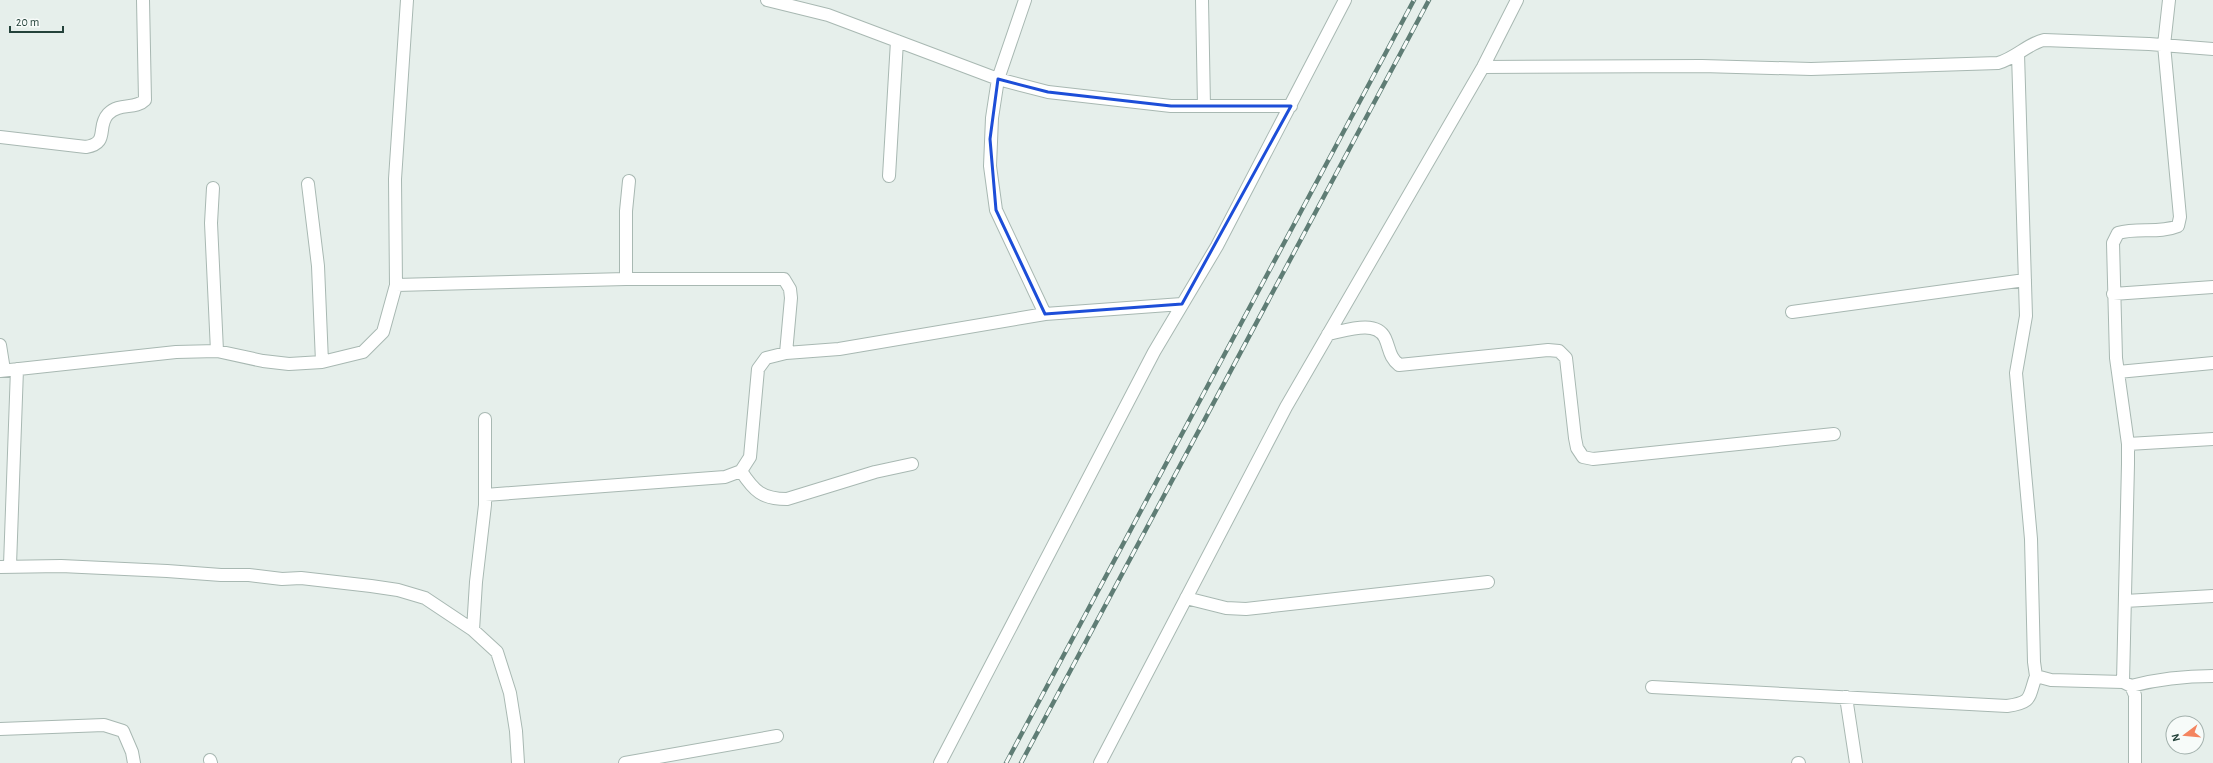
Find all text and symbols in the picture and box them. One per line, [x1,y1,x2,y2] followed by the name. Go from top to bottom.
[10,8,63,34] scale bar
[16,16,39,28] text: 20 m
[2165,715,2205,755] north arrow
[2170,732,2182,743] text: N

